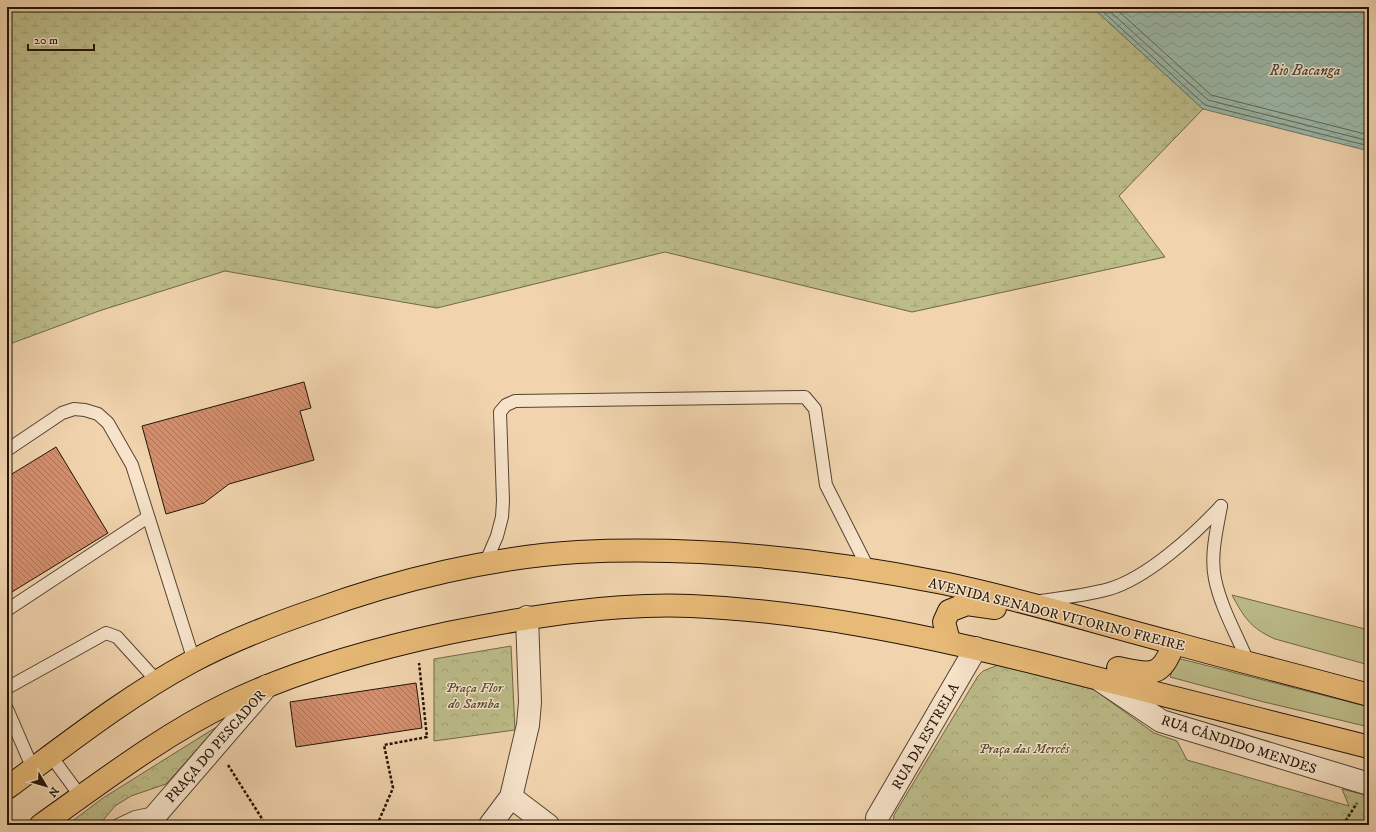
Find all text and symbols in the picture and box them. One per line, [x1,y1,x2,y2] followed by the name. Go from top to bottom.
[28,26,94,52] scale bar
[34,33,58,48] text: 20 m
[1269,61,1340,80] water label: Rio Bacanga
[927,574,1187,656] street label: AVENIDA SENADOR VITORINO FREIRE
[445,679,504,713] park label: Praça Flor do Samba
[888,679,964,793] street label: RUA DA ESTRELA
[162,686,270,807] street label: PRAÇA DO PESCADOR
[1159,711,1319,779] street label: RUA CÂNDIDO MENDES
[979,740,1070,758] park label: Praça das Mercês
[26,766,66,806] north arrow
[45,784,61,799] text: N

